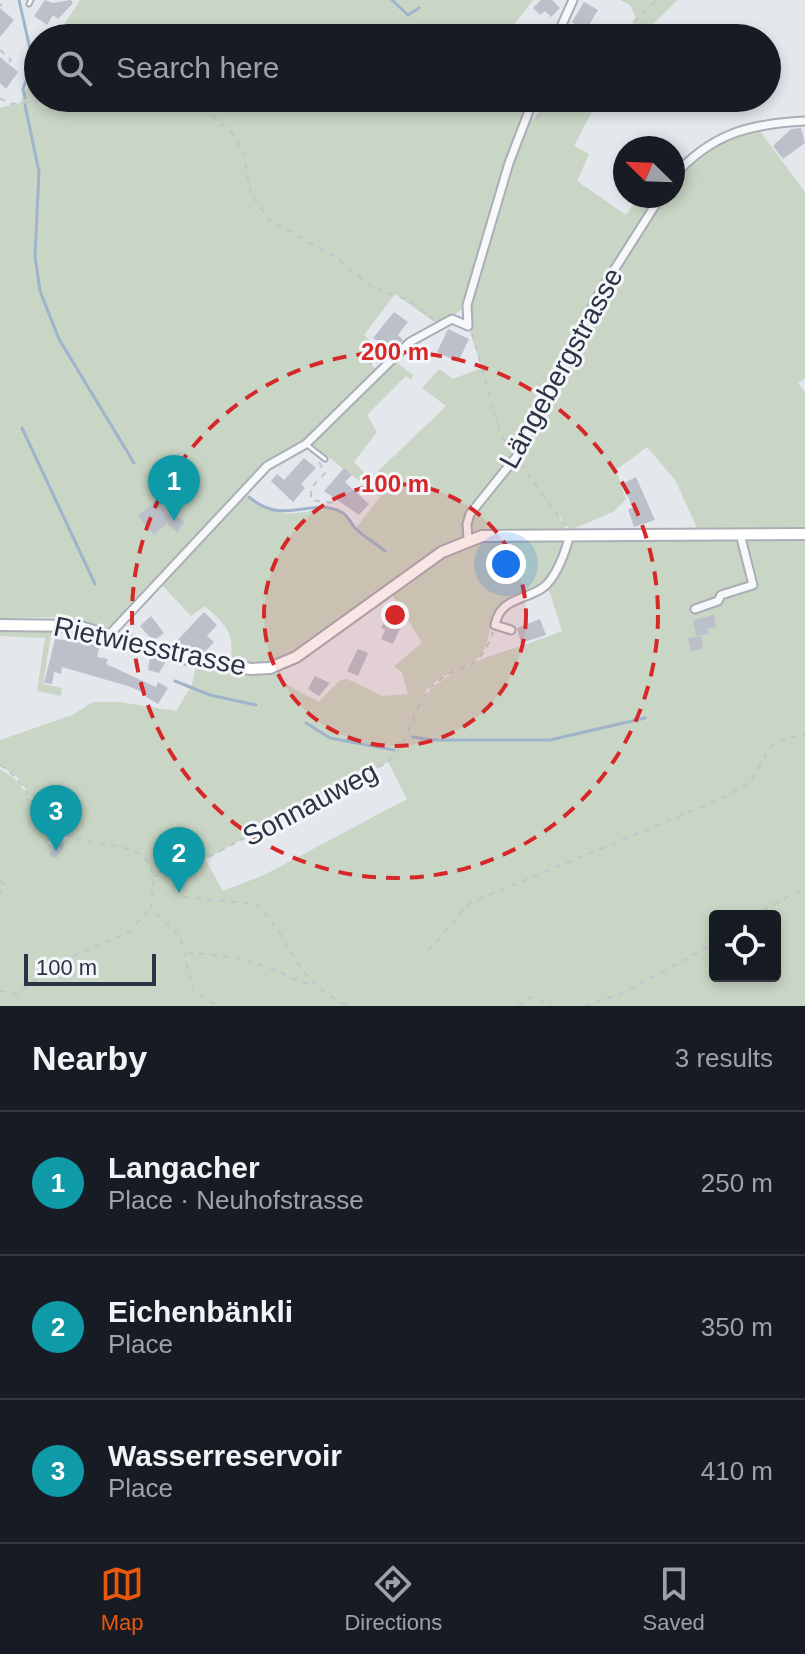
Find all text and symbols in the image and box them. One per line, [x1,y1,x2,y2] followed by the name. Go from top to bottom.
[24,24,781,112] search box
[52,46,96,90] icon: search
[116,51,279,84] text: Search here
[613,136,685,208] north arrow
[493,262,629,474] street label: Längebergstrasse
[361,338,429,365] text: 200 m
[148,455,200,521] pin: 1
[361,470,429,497] text: 100 m
[486,544,526,584] your location
[381,601,409,629] centre of rings
[51,610,249,682] street label: Rietwiesstrasse
[237,756,383,852] street label: Sonnauweg
[30,785,82,851] pin: 3
[153,827,205,893] pin: 2
[709,910,781,982] map controls
[709,910,781,982] button: locate
[24,950,156,986] scale bar
[36,955,97,980] text: 100 m
[32,1039,147,1077] text: Nearby
[675,1043,773,1073] text: 3 results
[108,1151,260,1184] text: Langacher
[51,1168,65,1198] text: 1
[701,1168,773,1198] text: 250 m
[108,1185,364,1215] text: Place · Neuhofstrasse
[108,1295,293,1328] text: Eichenbänkli
[51,1312,65,1342] text: 2
[701,1312,773,1342] text: 350 m
[108,1329,173,1359] text: Place
[108,1439,342,1472] text: Wasserreservoir
[51,1456,65,1486] text: 3
[701,1456,773,1486] text: 410 m
[108,1473,173,1503] text: Place
[100,1562,144,1636] tab: Map
[344,1562,442,1636] tab: Directions
[642,1562,705,1636] tab: Saved

